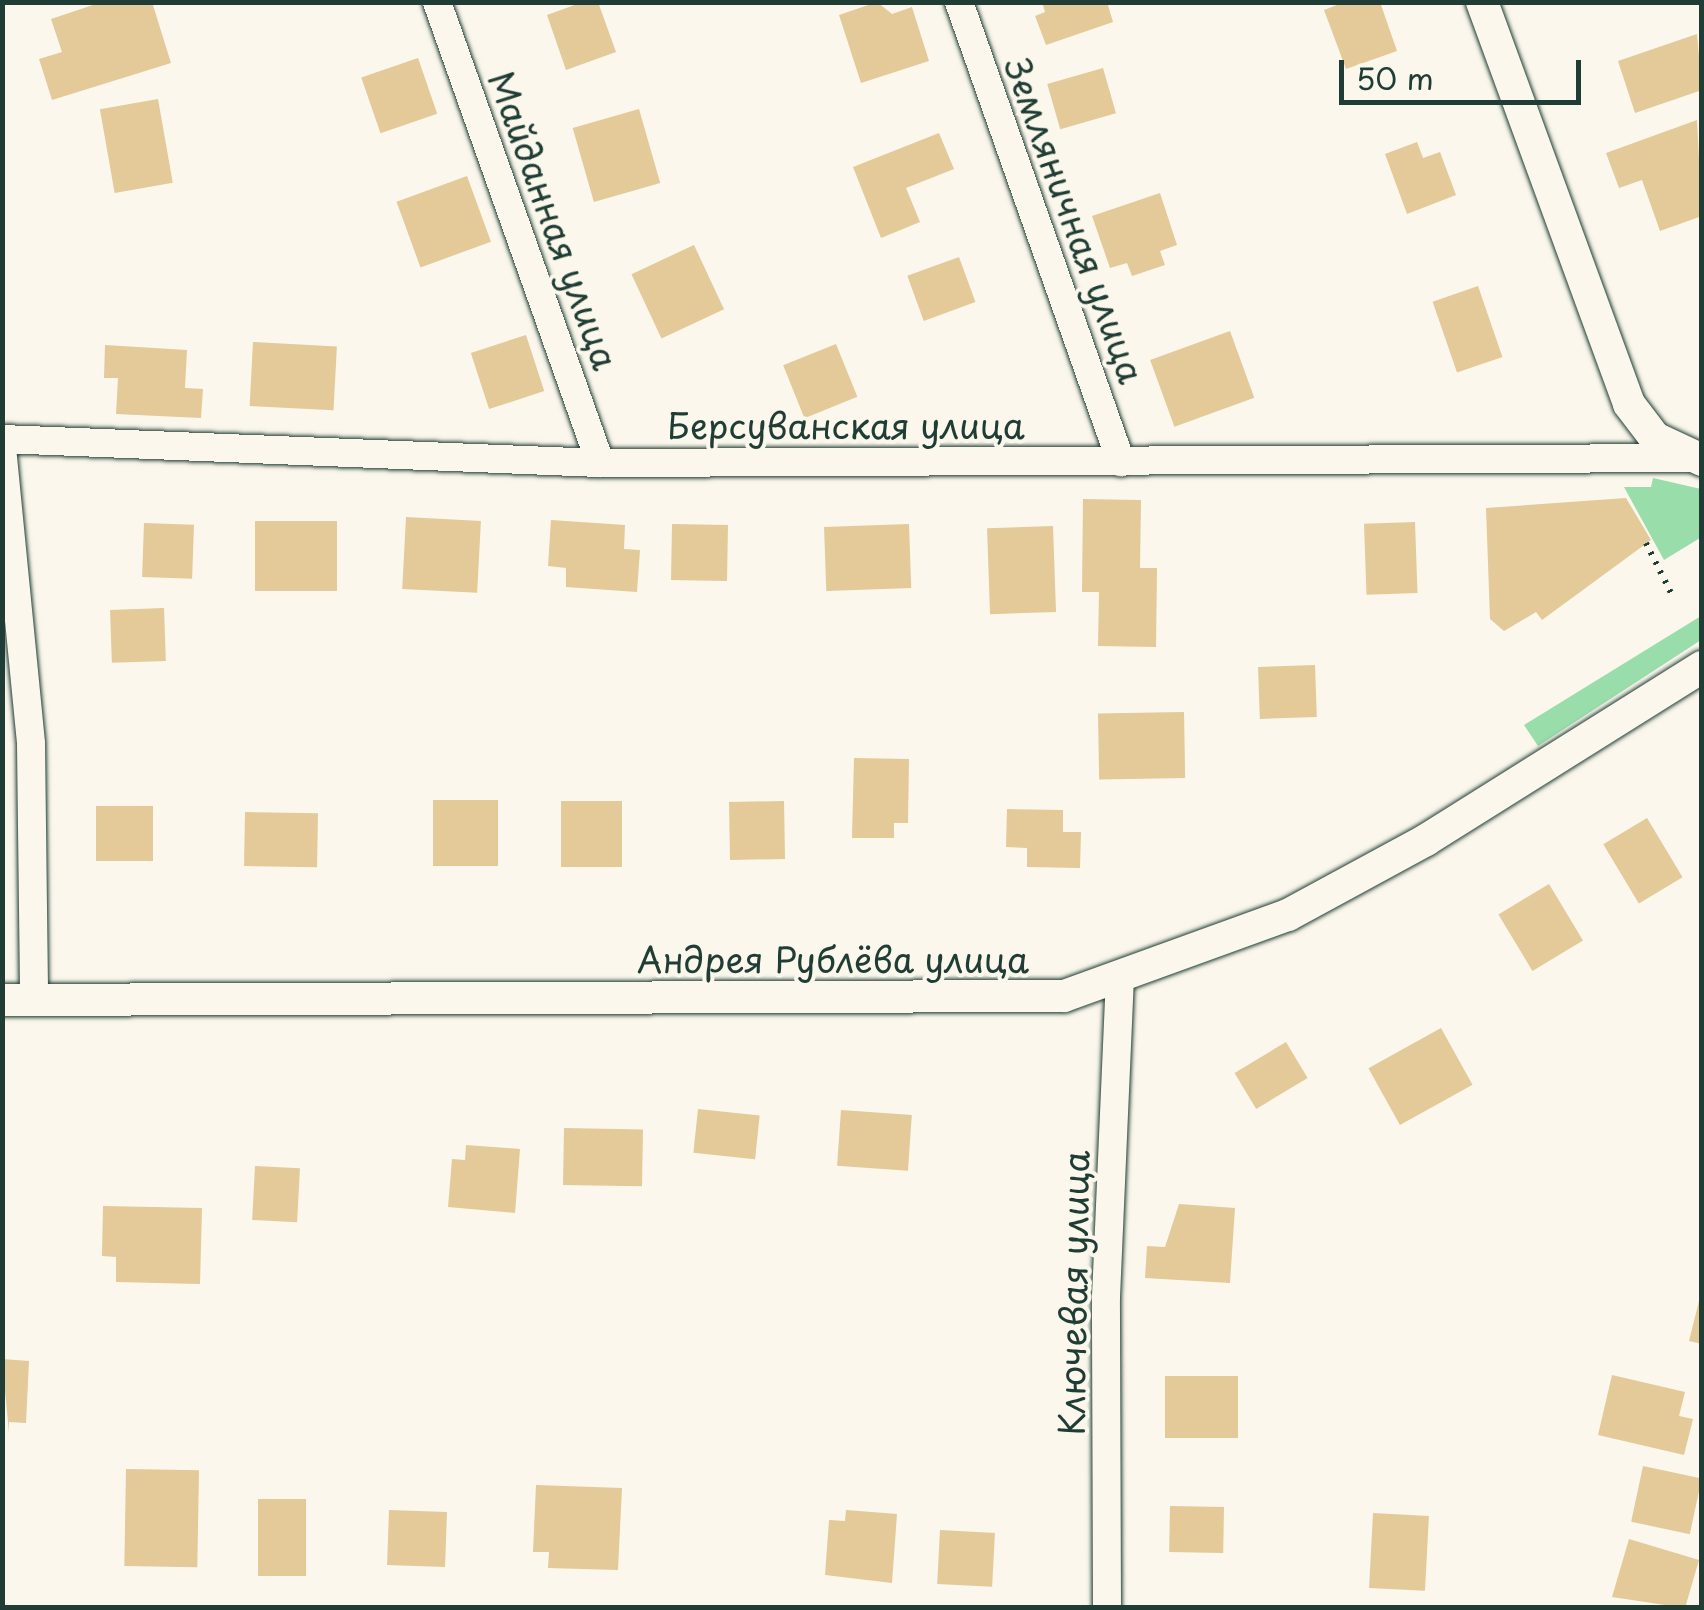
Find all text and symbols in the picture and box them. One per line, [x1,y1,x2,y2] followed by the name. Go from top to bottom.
[1344,40,1586,102] scale bar
[996,51,1154,389] street label: Земляничная улица
[1356,55,1434,100] text: 50 m
[480,64,628,376] street label: Майданная улица
[666,404,1026,446] street label: Берсуванская улица
[636,938,1030,980] street label: Андрея Рублёва улица
[1050,1149,1096,1437] street label: Ключевая улица

